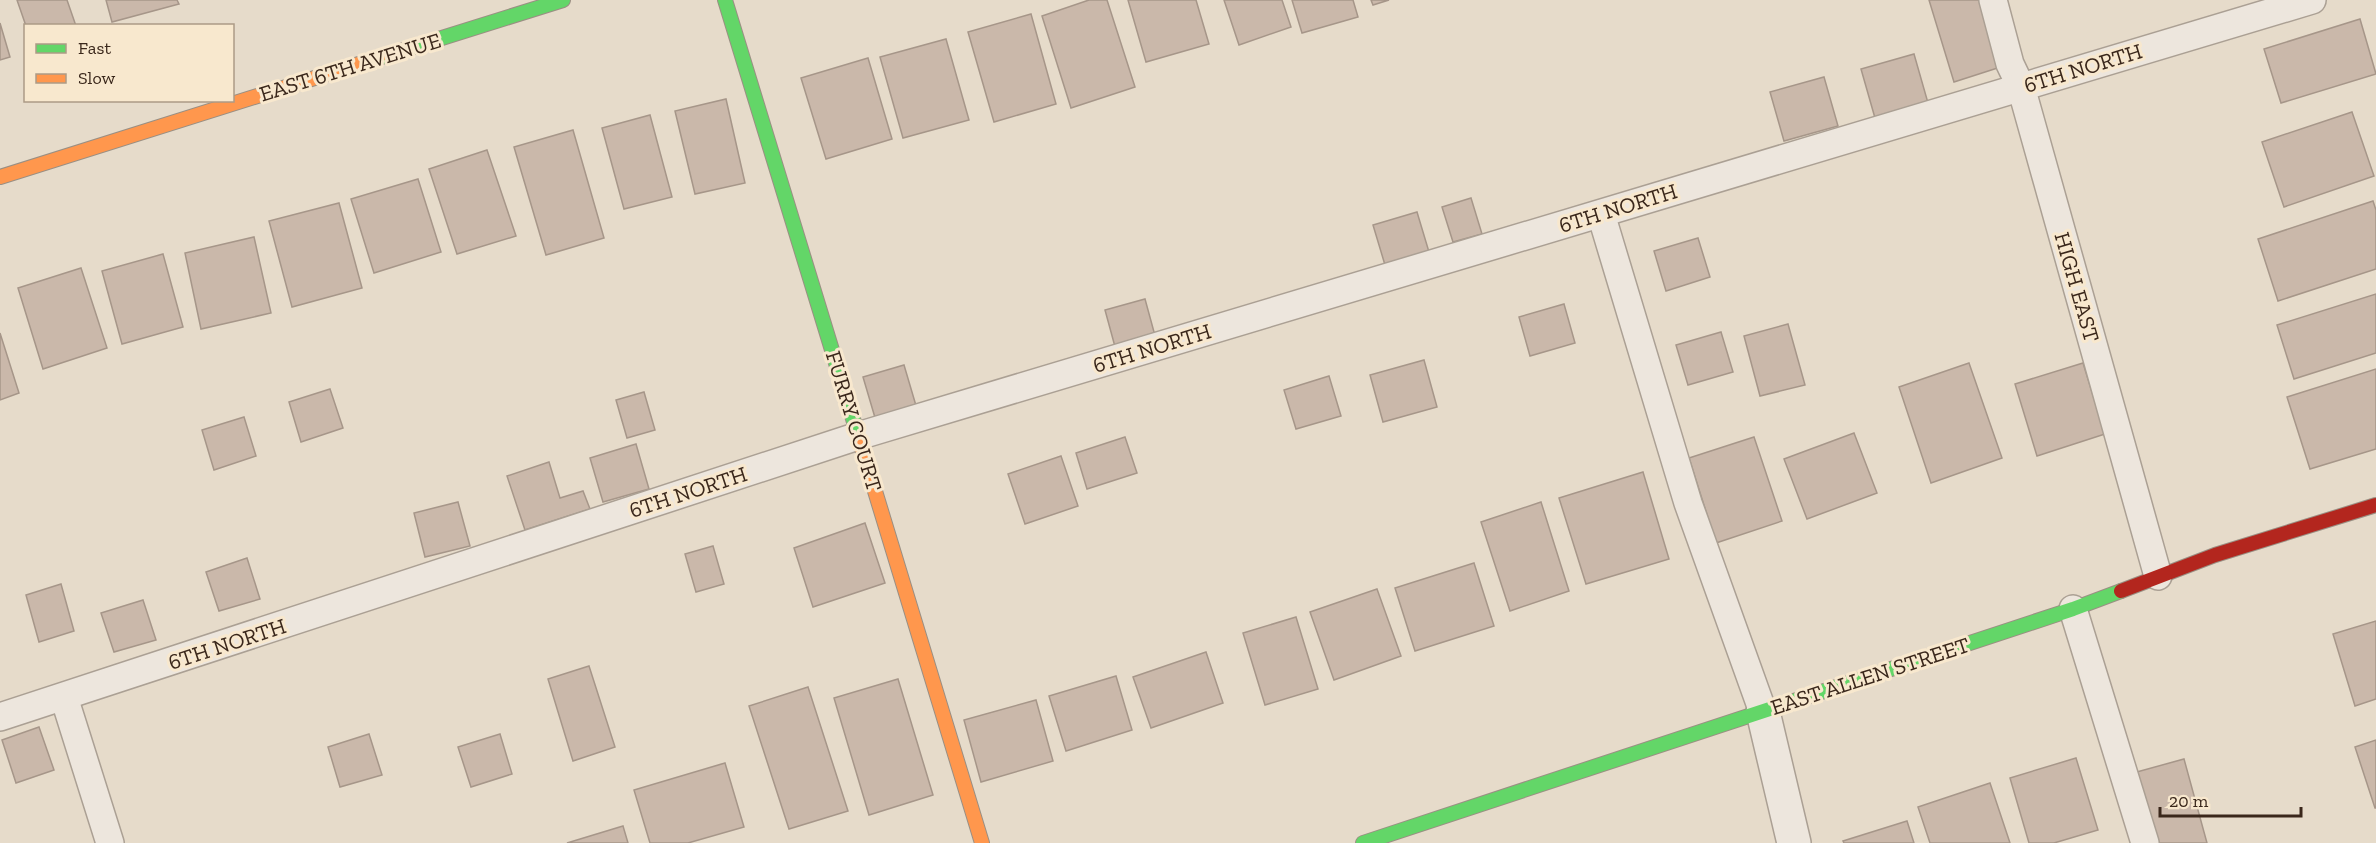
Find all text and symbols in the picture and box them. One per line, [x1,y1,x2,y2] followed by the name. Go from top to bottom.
[24,24,234,102] legend
[256,27,444,107] street label: EAST 6TH AVENUE
[78,37,111,59] text: Fast
[2021,37,2145,99] street label: 6TH NORTH
[78,67,115,89] text: Slow
[1556,177,1680,239] street label: 6TH NORTH
[2048,229,2106,345] street label: HIGH EAST
[1090,317,1214,379] street label: 6TH NORTH
[820,348,888,495] street label: FURRY COURT
[626,460,750,524] street label: 6TH NORTH
[165,612,289,676] street label: 6TH NORTH
[1767,631,1973,721] street label: EAST ALLEN STREET
[2160,780,2301,818] scale bar
[2169,790,2209,812] text: 20 m

